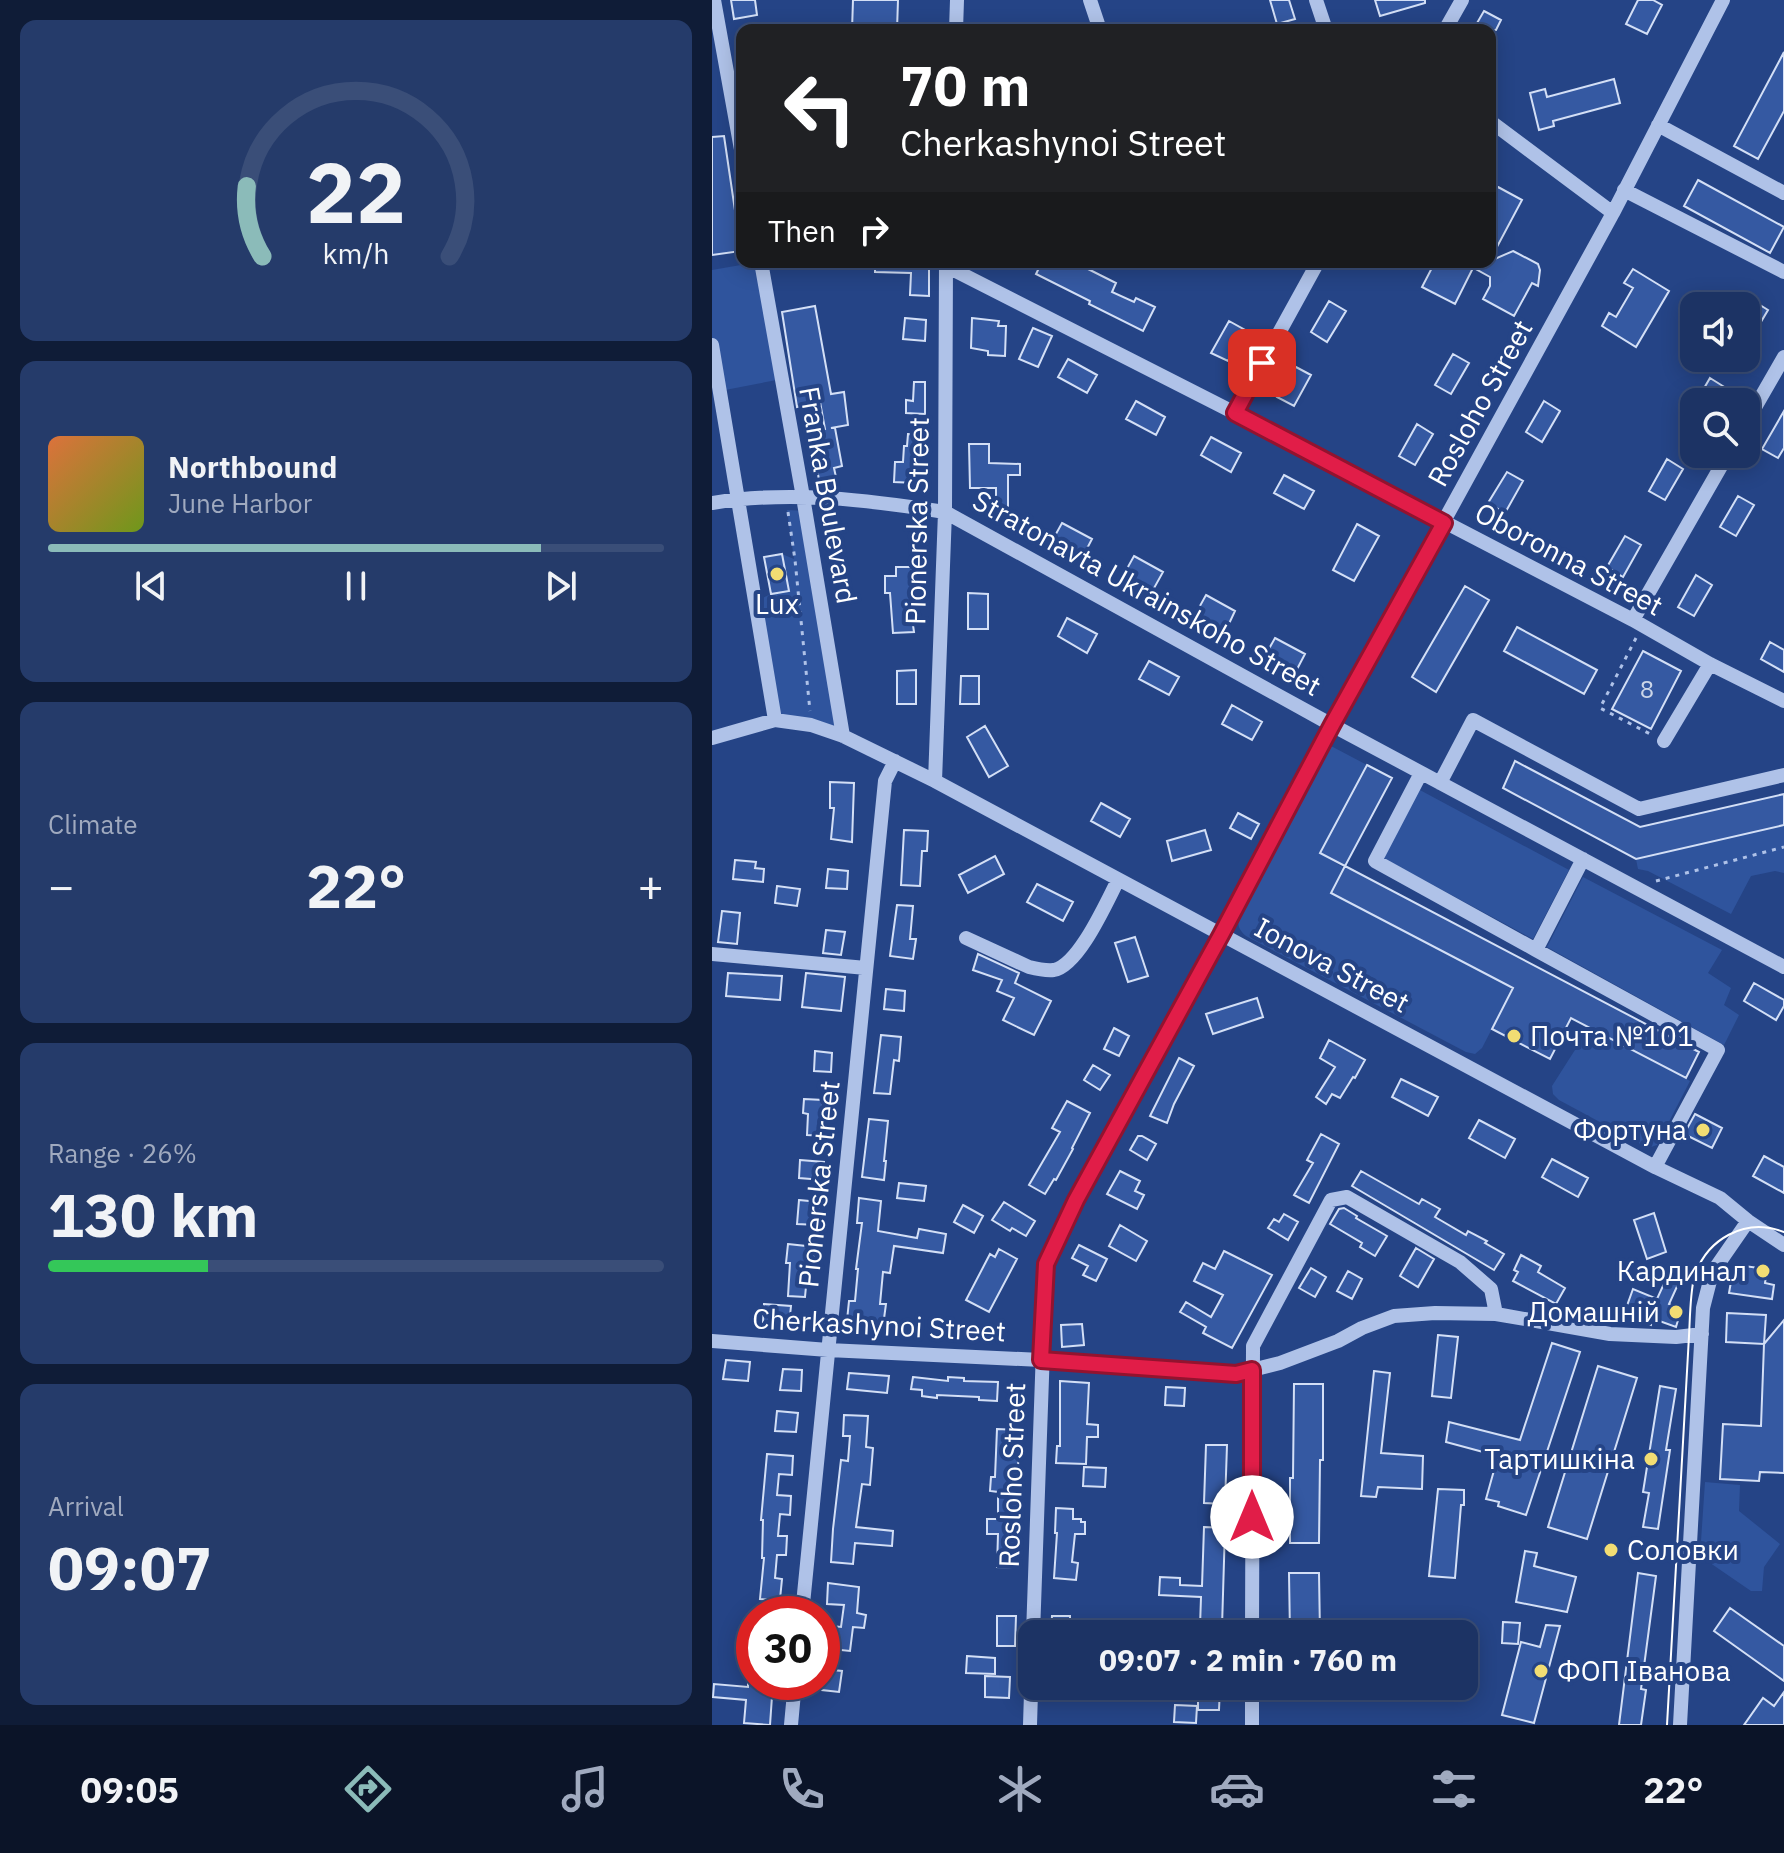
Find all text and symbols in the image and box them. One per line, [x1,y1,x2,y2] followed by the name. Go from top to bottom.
[900,49,1030,121] text: 70 m
[768,56,872,160] icon: left
[900,119,1226,166] text: Cherkashynoi Street
[306,137,406,245] text: 22
[852,208,896,252] icon: right
[768,211,836,250] text: Then
[322,235,390,272] text: km/h
[1680,292,1760,468] map controls
[1680,292,1760,372] button: sound
[1419,313,1541,493] street label: Rosloho Street
[1228,329,1296,397] pin
[1240,341,1284,385] icon: arrive
[791,383,866,606] street label: Franka Boulevard
[1680,388,1760,468] button: search
[896,417,937,625] street label: Pionerska Street
[168,447,337,486] text: Northbound
[966,481,1328,704] street label: Stratonavta Ukrainskoho Street
[168,486,312,520] text: June Harbor
[1469,493,1670,624] street label: Oboronna Street
[129,564,173,608] icon: previous
[334,564,378,608] icon: pause
[539,564,583,608] icon: next
[768,565,786,583] marker: Lux
[755,585,799,622] place label: Lux
[1640,673,1654,705] house number: 8
[48,807,138,841] text: Climate
[306,846,406,925] text: 22°
[48,857,74,914] text: −
[638,857,664,914] text: +
[1248,908,1416,1021] street label: Ionova Street
[1530,1017,1694,1054] place label: Почта №101
[1505,1027,1523,1045] marker: Почта №101
[789,1079,848,1289] street label: Pionerska Street
[1573,1111,1687,1148] place label: Фортуна
[1694,1121,1712,1139] marker: Фортуна
[48,1136,197,1170] text: Range · 26%
[48,1175,258,1254] text: 130 km
[1617,1252,1747,1289] place label: Кардинал
[1754,1262,1772,1280] marker: Кардинал
[1527,1293,1660,1330] place label: Домашній
[751,1299,1007,1350] street label: Cherkashynoi Street
[1667,1303,1685,1321] marker: Домашній
[990,1382,1033,1568] street label: Rosloho Street
[1484,1440,1635,1477] place label: Тартишкіна
[1642,1450,1660,1468] marker: Тартишкіна
[1210,1475,1294,1559] position arrow
[48,1489,124,1523] text: Arrival
[48,1528,212,1607] text: 09:07
[1627,1531,1739,1568] place label: Соловки
[1602,1541,1620,1559] marker: Соловки
[736,1596,840,1700] speed limit sign: 30
[1099,1640,1397,1679] text: 09:07 · 2 min · 760 m
[1557,1652,1731,1689] place label: ФОП Іванова
[1532,1662,1550,1680] marker: ФОП Іванова
[340,1761,396,1817] icon: directions
[557,1761,613,1817] icon: music
[774,1761,830,1817] icon: phone
[992,1761,1048,1817] icon: climate
[1209,1761,1265,1817] icon: car
[1426,1761,1482,1817] icon: filters
[81,1766,179,1813] text: 09:05
[1643,1766,1703,1813] text: 22°

